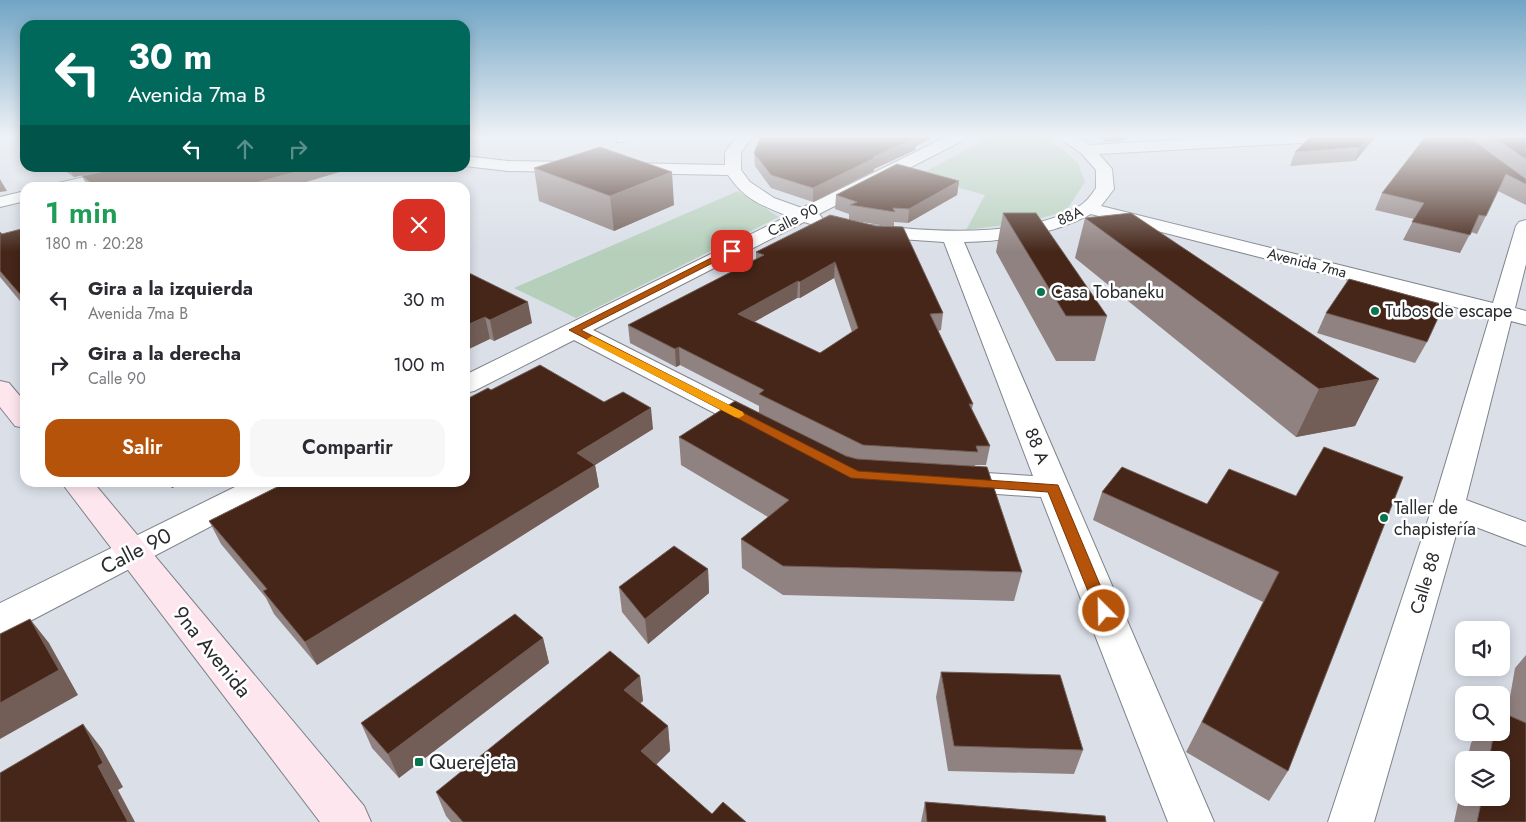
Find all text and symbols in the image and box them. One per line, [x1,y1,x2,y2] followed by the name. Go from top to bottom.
[128,32,212,82] text: 30 m
[45,40,110,105] icon: left
[128,78,266,110] text: Avenida 7ma B
[178,135,206,163] icon: left
[231,135,259,163] icon: ahead
[284,135,312,163] icon: right
[45,191,118,234] text: 1 min
[764,198,822,242] street label: Calle 90
[393,199,445,251] button: close
[1054,201,1086,231] street label: 88A
[711,230,753,272] pin
[45,232,144,255] text: 180 m · 20:28
[718,237,746,265] icon: arrive
[1265,243,1349,283] street label: Avenida 7ma
[88,275,253,302] text: Gira a la izquierda
[1051,279,1165,305] place label: Casa Tobaneku
[45,286,73,314] icon: left
[403,286,445,313] text: 30 m
[1035,286,1047,298] marker: Casa Tobaneku
[1385,298,1512,324] place label: Tubos de escape
[88,302,188,325] text: Avenida 7ma B
[1369,305,1381,317] marker: Tubos de escape
[88,340,241,367] text: Gira a la derecha
[45,351,73,379] icon: right
[393,351,445,378] text: 100 m
[88,367,146,390] text: Calle 90
[45,419,240,477] button: Salir
[250,419,445,477] button: Compartir
[1018,424,1056,468] street label: 88 A
[1394,495,1476,542] place label: Taller de chapistería
[1378,512,1390,524] marker: Taller de chapistería
[95,520,177,582] street label: Calle 90
[1403,549,1447,617] street label: Calle 88
[1077,584,1129,636] position arrow
[166,600,258,704] street label: 9na Avenida
[1455,621,1510,806] map controls
[1455,621,1510,676] button: sound
[1455,686,1510,741] button: search
[429,747,516,777] place label: Querejeta
[1455,751,1510,806] button: layers
[413,756,425,768] marker: Querejeta

